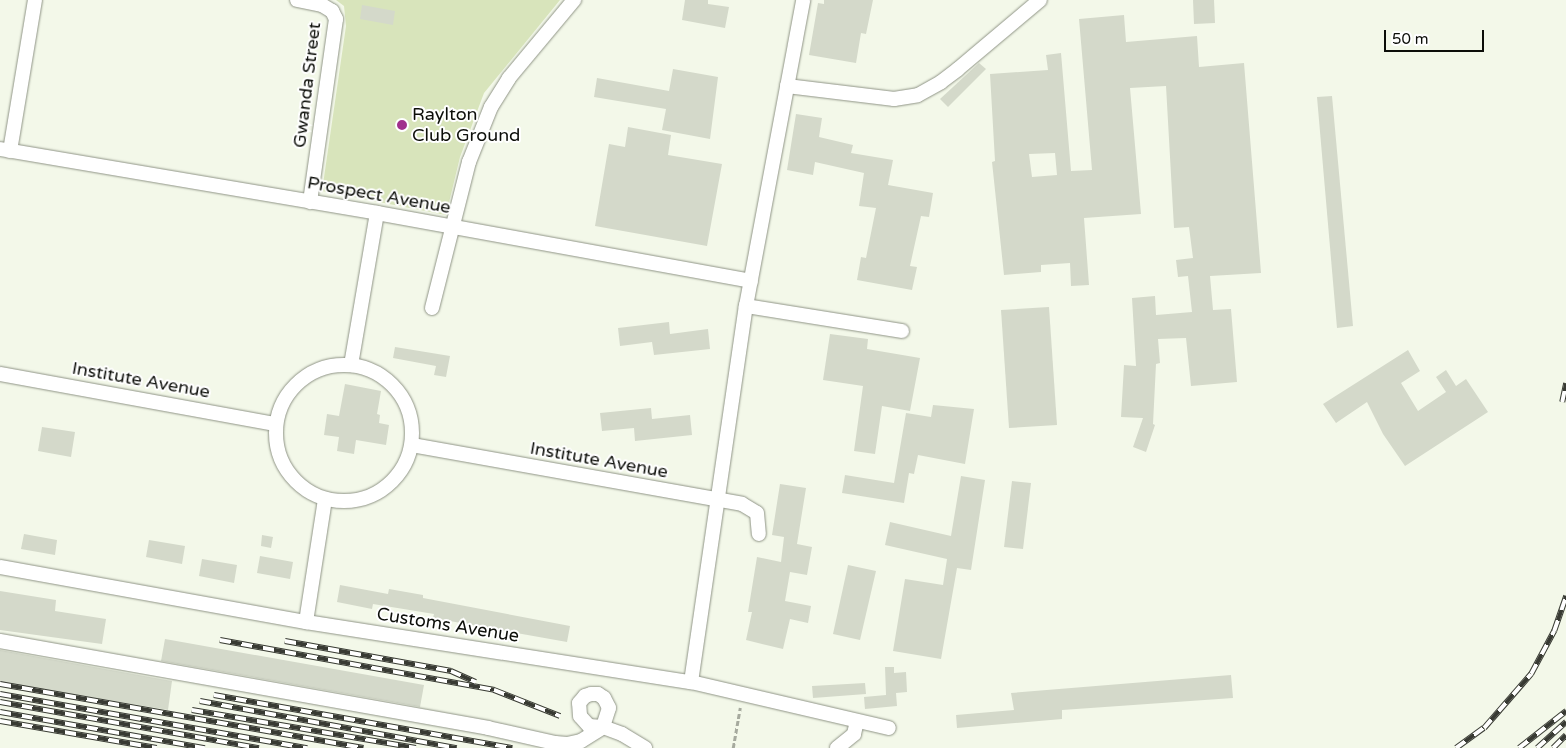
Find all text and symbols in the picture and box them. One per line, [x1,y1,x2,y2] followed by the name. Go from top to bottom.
[1386,20,1486,52] scale bar
[289,21,325,149] street label: Gwanda Street
[1392,30,1429,48] text: 50 m
[412,104,520,146] place label: Raylton Club Ground
[396,119,408,131] marker: Raylton Club Ground
[306,172,452,218] street label: Prospect Avenue
[70,357,212,403] street label: Institute Avenue
[528,437,670,483] street label: Institute Avenue
[375,603,521,647] street label: Customs Avenue

